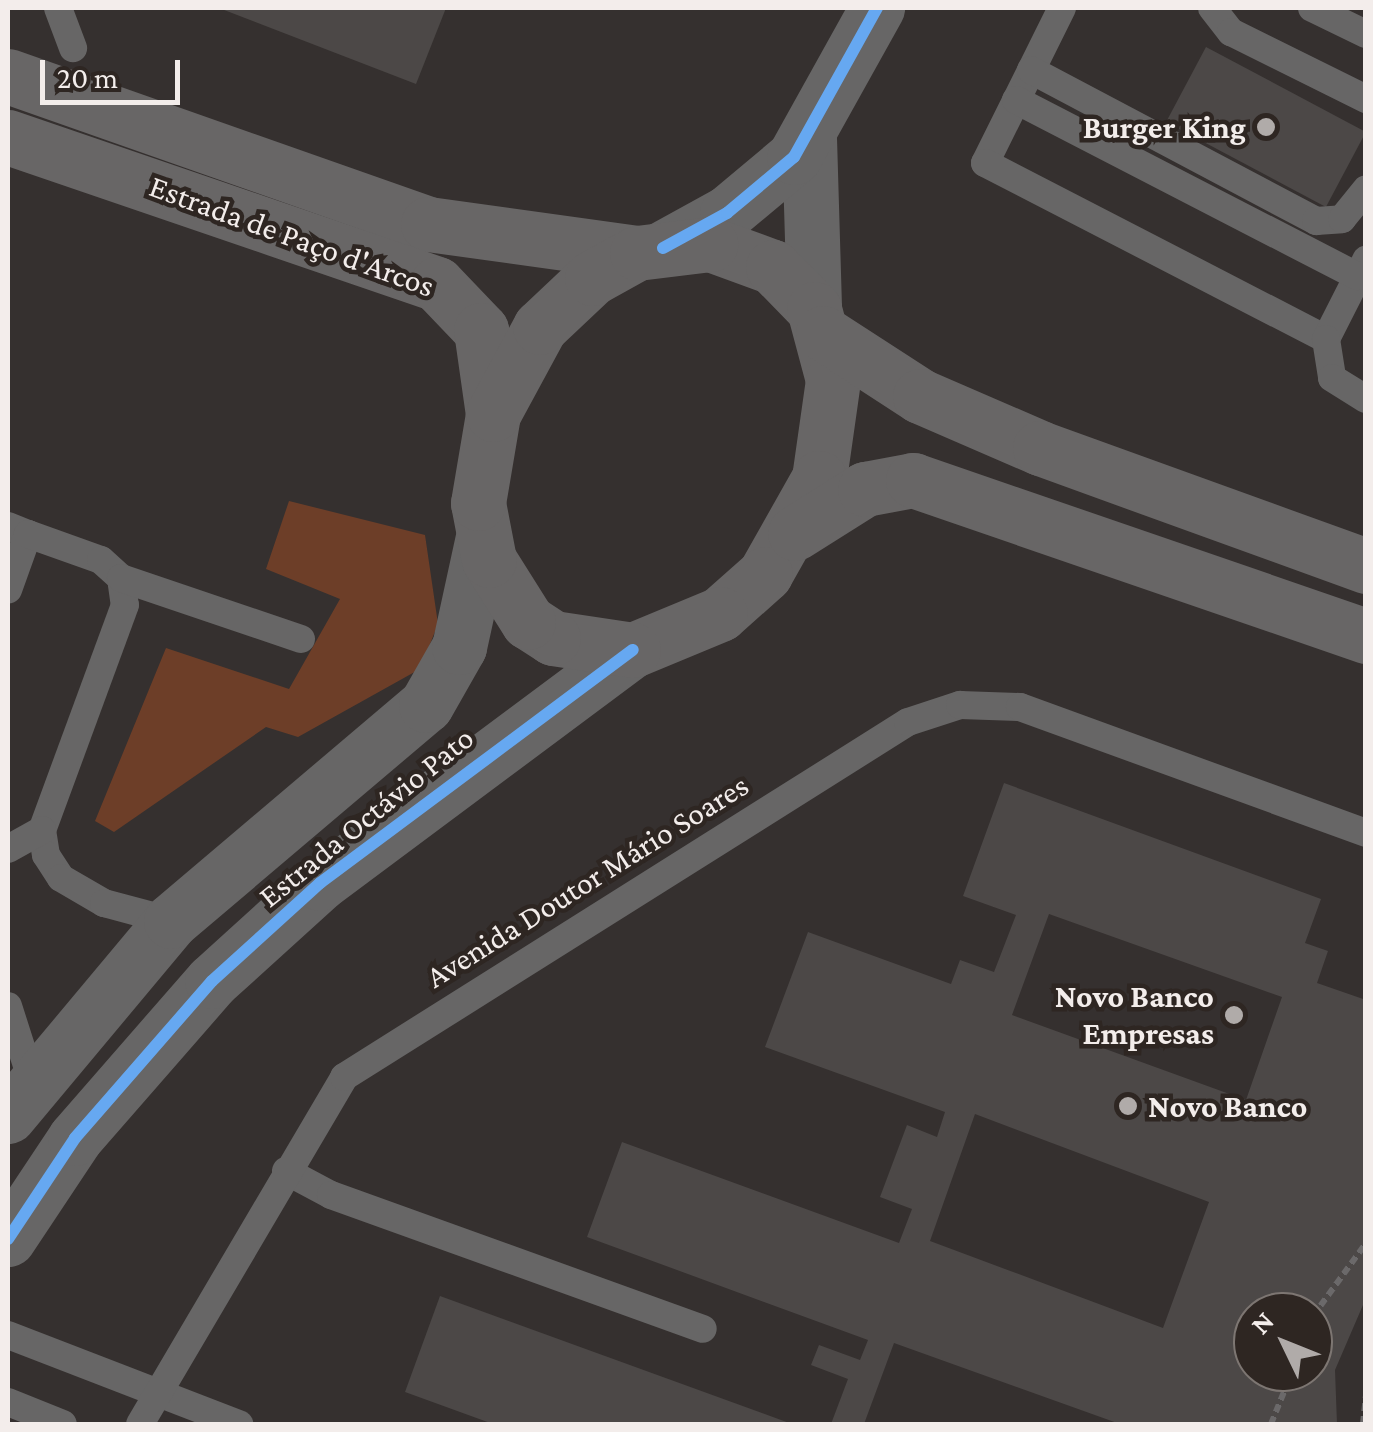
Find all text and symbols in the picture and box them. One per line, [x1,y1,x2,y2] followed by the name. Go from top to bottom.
[45,40,185,102] scale bar
[57,61,118,94] text: 20 m
[1083,108,1246,146] place label: Burger King
[1255,116,1277,138] marker: Burger King
[144,167,440,305] street label: Estrada de Paço d'Arcos
[251,719,481,915] street label: Estrada Octávio Pato
[419,766,755,996] street label: Avenida Doutor Mário Soares
[1055,978,1214,1053] place label: Novo Banco Empresas
[1223,1004,1245,1026] marker: Novo Banco Empresas
[1148,1087,1307,1125] place label: Novo Banco
[1117,1095,1139,1117] marker: Novo Banco
[1233,1292,1333,1392] north arrow
[1244,1305,1280,1340] text: N

